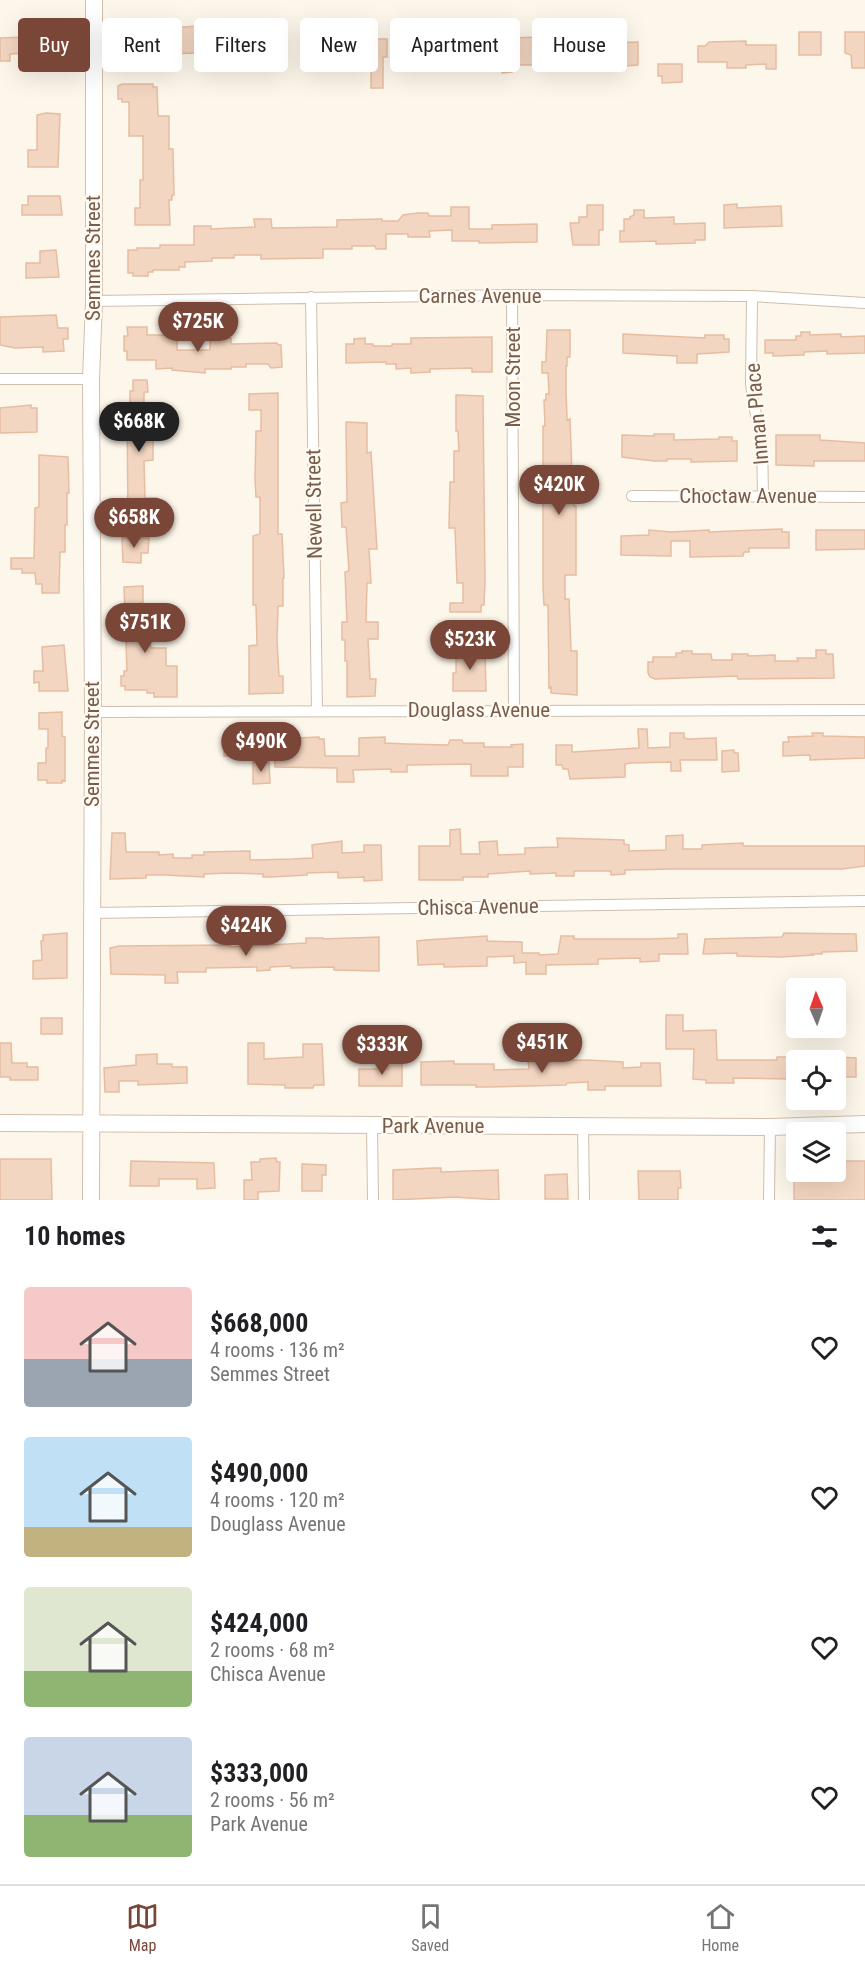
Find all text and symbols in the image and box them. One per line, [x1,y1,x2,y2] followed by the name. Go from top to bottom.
[18,18,90,72] chip: Buy
[102,18,182,72] chip: Rent
[194,18,288,72] chip: Filters
[300,18,378,72] chip: New
[390,18,520,72] chip: Apartment
[532,18,627,72] chip: House
[81,195,105,321] street label: Semmes Street
[418,284,542,308] street label: Carnes Avenue
[156,302,240,353] pin: $725K
[172,309,224,333] text: $725K
[501,326,525,428] street label: Moon Street
[741,362,773,466] street label: Inman Place
[97,402,181,453] pin: $668K
[113,409,165,433] text: $668K
[301,449,327,559] street label: Newell Street
[517,465,601,516] pin: $420K
[533,472,585,496] text: $420K
[679,484,817,508] street label: Choctaw Avenue
[92,498,176,549] pin: $658K
[108,505,160,529] text: $658K
[103,603,187,654] pin: $751K
[119,610,171,634] text: $751K
[428,620,512,671] pin: $523K
[444,627,496,651] text: $523K
[80,681,104,807] street label: Semmes Street
[408,698,550,722] street label: Douglass Avenue
[219,722,303,773] pin: $490K
[235,729,287,753] text: $490K
[417,894,539,920] street label: Chisca Avenue
[204,906,288,957] pin: $424K
[220,913,272,937] text: $424K
[786,978,846,1038] north arrow
[786,978,846,1182] map controls
[500,1023,584,1074] pin: $451K
[340,1025,424,1076] pin: $333K
[516,1030,568,1054] text: $451K
[356,1032,408,1056] text: $333K
[786,1050,846,1110] button: locate
[382,1114,485,1138] street label: Park Avenue
[786,1122,846,1182] button: layers
[808,1220,841,1253] icon: filters
[24,1221,126,1251] text: 10 homes
[210,1308,308,1338] text: $668,000
[72,1311,144,1383] icon: home
[808,1331,841,1364] icon: heart
[210,1338,345,1362] text: 4 rooms · 136 m²
[210,1362,330,1386] text: Semmes Street
[210,1458,308,1488] text: $490,000
[72,1461,144,1533] icon: home
[808,1481,841,1514] icon: heart
[210,1488,345,1512] text: 4 rooms · 120 m²
[210,1512,346,1536] text: Douglass Avenue
[210,1608,308,1638] text: $424,000
[72,1611,144,1683] icon: home
[808,1631,841,1664] icon: heart
[210,1638,335,1662] text: 2 rooms · 68 m²
[210,1662,326,1686] text: Chisca Avenue
[210,1758,308,1788] text: $333,000
[72,1761,144,1833] icon: home
[808,1781,841,1814] icon: heart
[210,1788,335,1812] text: 2 rooms · 56 m²
[210,1812,308,1836] text: Park Avenue
[126,1900,159,1955] tab: Map
[411,1900,449,1955] tab: Saved
[701,1900,739,1955] tab: Home

